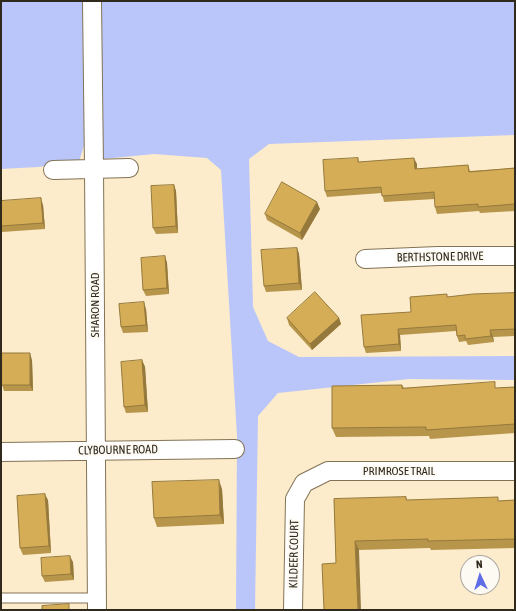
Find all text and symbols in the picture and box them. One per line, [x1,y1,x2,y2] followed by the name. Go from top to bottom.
[397,249,483,265] street label: BERTHSTONE DRIVE
[88,273,102,337] street label: SHARON ROAD
[78,442,158,458] street label: CLYBOURNE ROAD
[363,464,435,478] street label: PRIMROSE TRAIL
[286,520,302,588] street label: KILDEER COURT
[460,555,500,595] north arrow
[476,558,483,570] text: N

